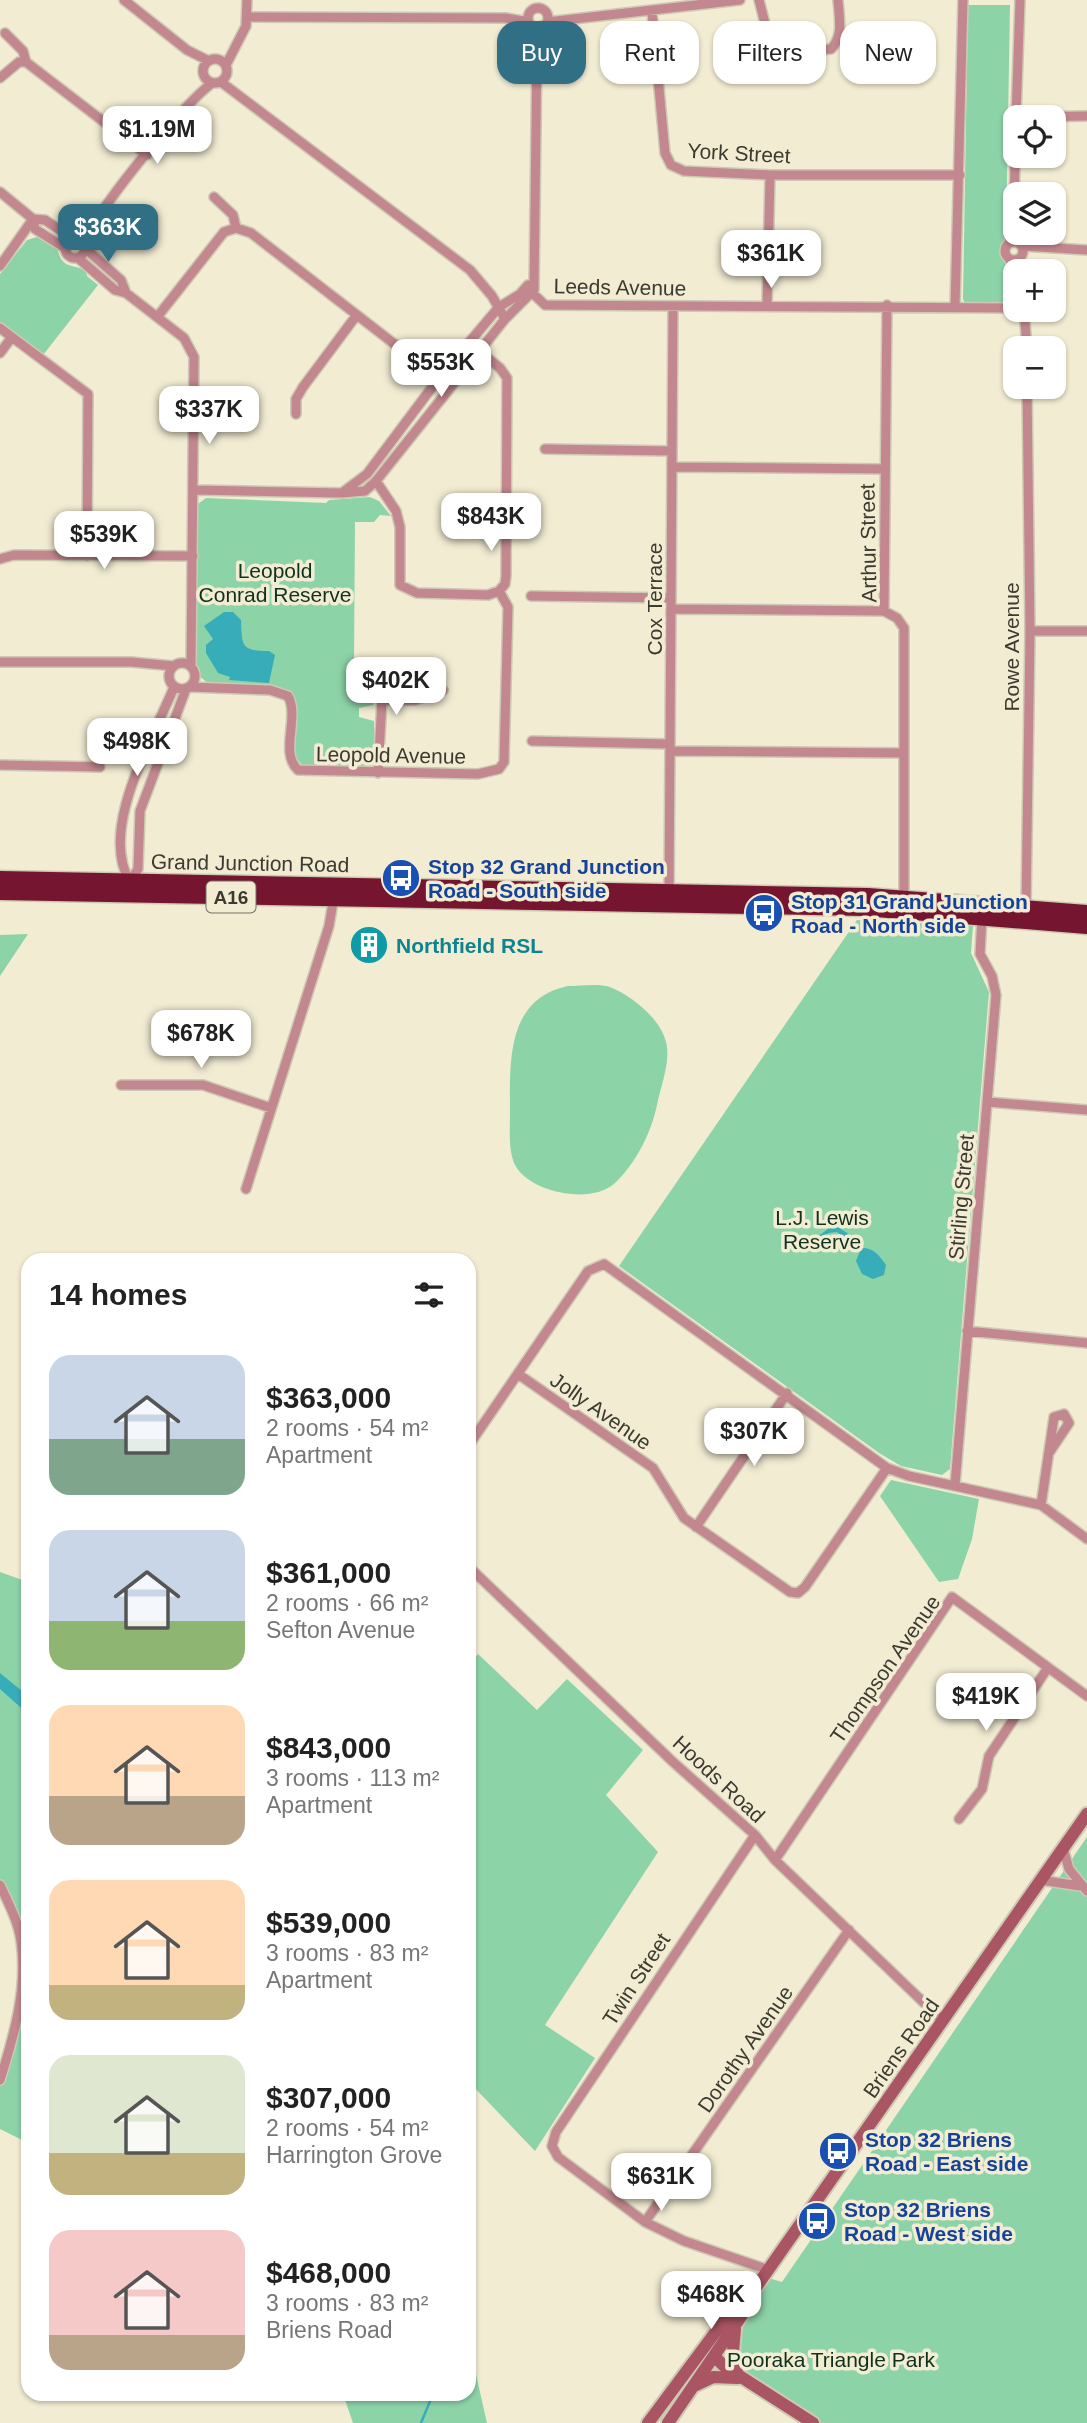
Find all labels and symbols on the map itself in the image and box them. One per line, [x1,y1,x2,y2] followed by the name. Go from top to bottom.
[100,106,214,166] pin: $1.19M
[687,139,791,167] street label: York Street
[59,204,157,264] pin: $363K
[722,230,820,290] pin: $361K
[553,274,687,300] street label: Leeds Avenue
[392,340,490,399] pin: $553K
[160,386,258,446] pin: $337K
[855,483,881,603] street label: Arthur Street
[442,494,540,553] pin: $843K
[55,512,153,571] pin: $539K
[643,543,666,655] street label: Cox Terrace
[199,559,351,606] park label: Leopold Conrad Reserve
[1000,582,1023,712] street label: Rowe Avenue
[347,658,445,717] pin: $402K
[88,718,186,778] pin: $498K
[316,742,466,768] street label: Leopold Avenue
[151,850,349,876] street label: Grand Junction Road
[428,855,665,902] place label: Stop 32 Grand Junction Road - South side
[380,857,422,899] bus stop icon: Stop 32 Grand Junction Road - South side
[206,882,256,912] road number: A16
[791,890,1028,937] place label: Stop 31 Grand Junction Road - North side
[743,892,785,934] bus stop icon: Stop 31 Grand Junction Road - North side
[348,924,390,966] building icon: Northfield RSL
[396,934,543,957] place label: Northfield RSL
[152,1010,250,1070] pin: $678K
[944,1133,978,1261] street label: Stirling Street
[775,1206,869,1253] park label: L.J. Lewis Reserve
[546,1368,656,1454] street label: Jolly Avenue
[705,1408,803,1468] pin: $307K
[825,1591,945,1747] street label: Thompson Avenue
[937,1674,1035,1733] pin: $419K
[668,1731,770,1827] street label: Hoods Road
[598,1929,674,2029] street label: Twin Street
[693,1981,797,2117] street label: Dorothy Avenue
[858,1994,944,2102] street label: Briens Road
[865,2128,1028,2175] place label: Stop 32 Briens Road - East side
[817,2130,859,2172] bus stop icon: Stop 32 Briens Road - East side
[612,2154,710,2213] pin: $631K
[844,2198,1013,2245] place label: Stop 32 Briens Road - West side
[796,2200,838,2242] bus stop icon: Stop 32 Briens Road - West side
[662,2272,760,2331] pin: $468K
[727,2348,935,2371] park label: Pooraka Triangle Park

